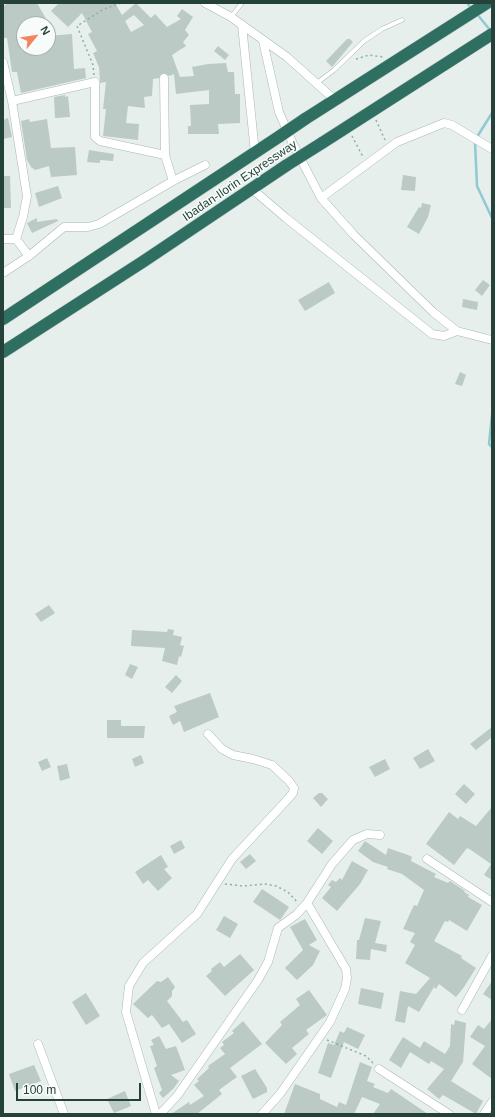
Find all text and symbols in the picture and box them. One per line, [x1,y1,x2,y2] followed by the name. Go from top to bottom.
[16,16,56,56] north arrow
[38,24,53,37] text: N
[180,137,300,225] street label: Ibadan-Ilorin Expressway
[18,1075,143,1101] scale bar
[23,1083,56,1097] text: 100 m

